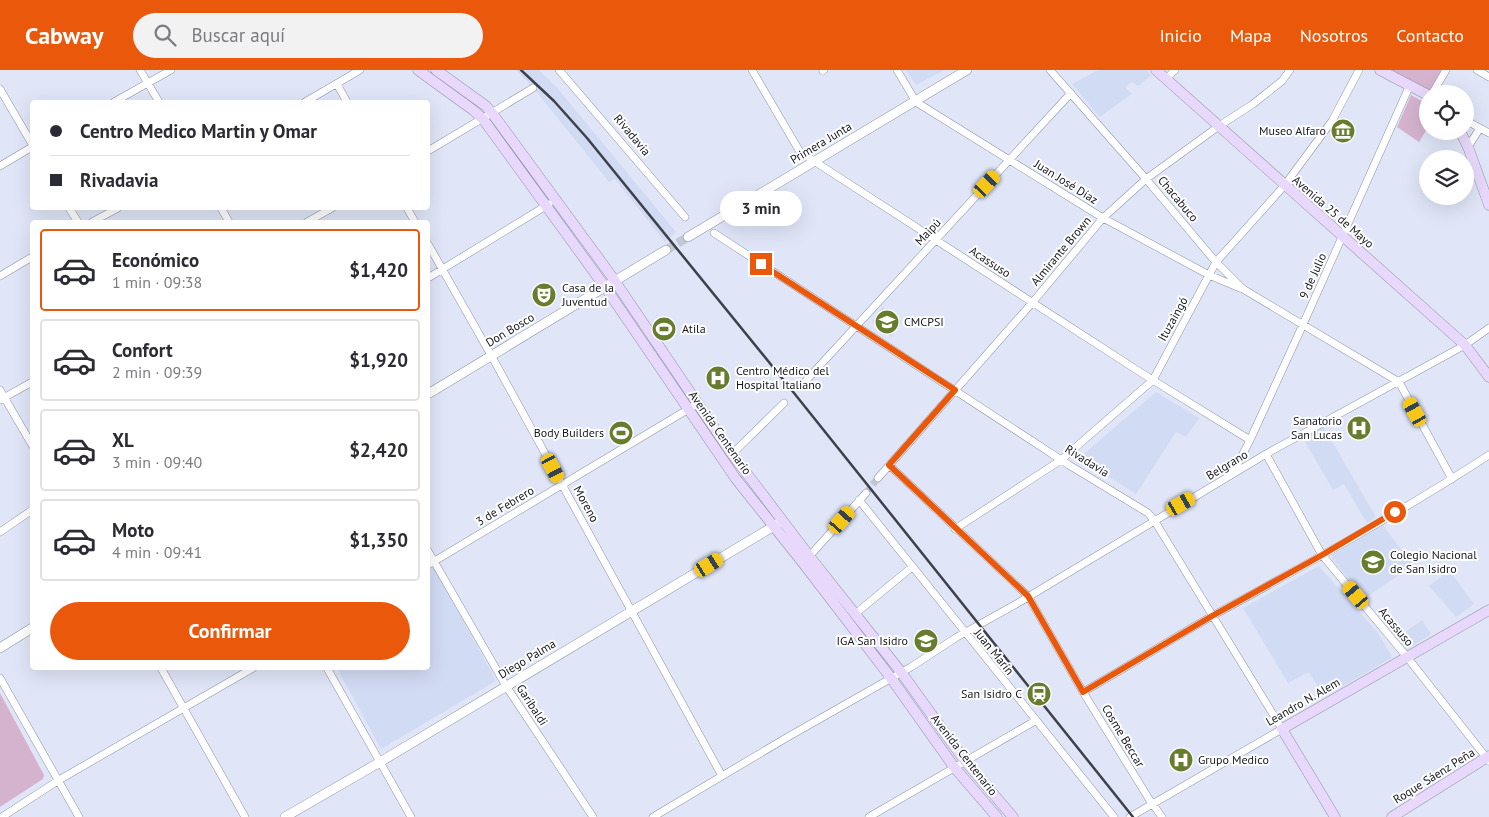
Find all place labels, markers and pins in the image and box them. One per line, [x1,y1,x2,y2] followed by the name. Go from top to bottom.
[1330,118,1356,144] museum icon: Museo Alfaro
[1259,123,1326,138] place label: Museo Alfaro
[561,280,614,309] place label: Casa de la Juventud
[531,282,557,308] theatre icon: Casa de la Juventud
[874,309,900,335] school or university icon: CMCPSI
[904,314,944,329] place label: CMCPSI
[651,316,677,342] sports icon: Atila
[682,321,706,336] place label: Atila
[736,363,829,392] place label: Centro Médico del Hospital Italiano
[705,365,731,391] hospital icon: Centro Médico del Hospital Italiano
[1291,413,1342,442] place label: Sanatorio San Lucas
[1346,415,1372,441] hospital icon: Sanatorio San Lucas
[608,420,634,446] sports icon: Body Builders
[534,425,604,440] place label: Body Builders
[1390,547,1477,576] place label: Colegio Nacional de San Isidro
[1360,549,1386,575] school or university icon: Colegio Nacional de San Isidro
[913,628,939,654] school or university icon: IGA San Isidro
[837,633,908,648] place label: IGA San Isidro
[1026,681,1052,707] station icon: San Isidro C
[961,686,1022,701] place label: San Isidro C
[1168,747,1194,773] hospital icon: Grupo Medico
[1198,752,1269,767] place label: Grupo Medico

